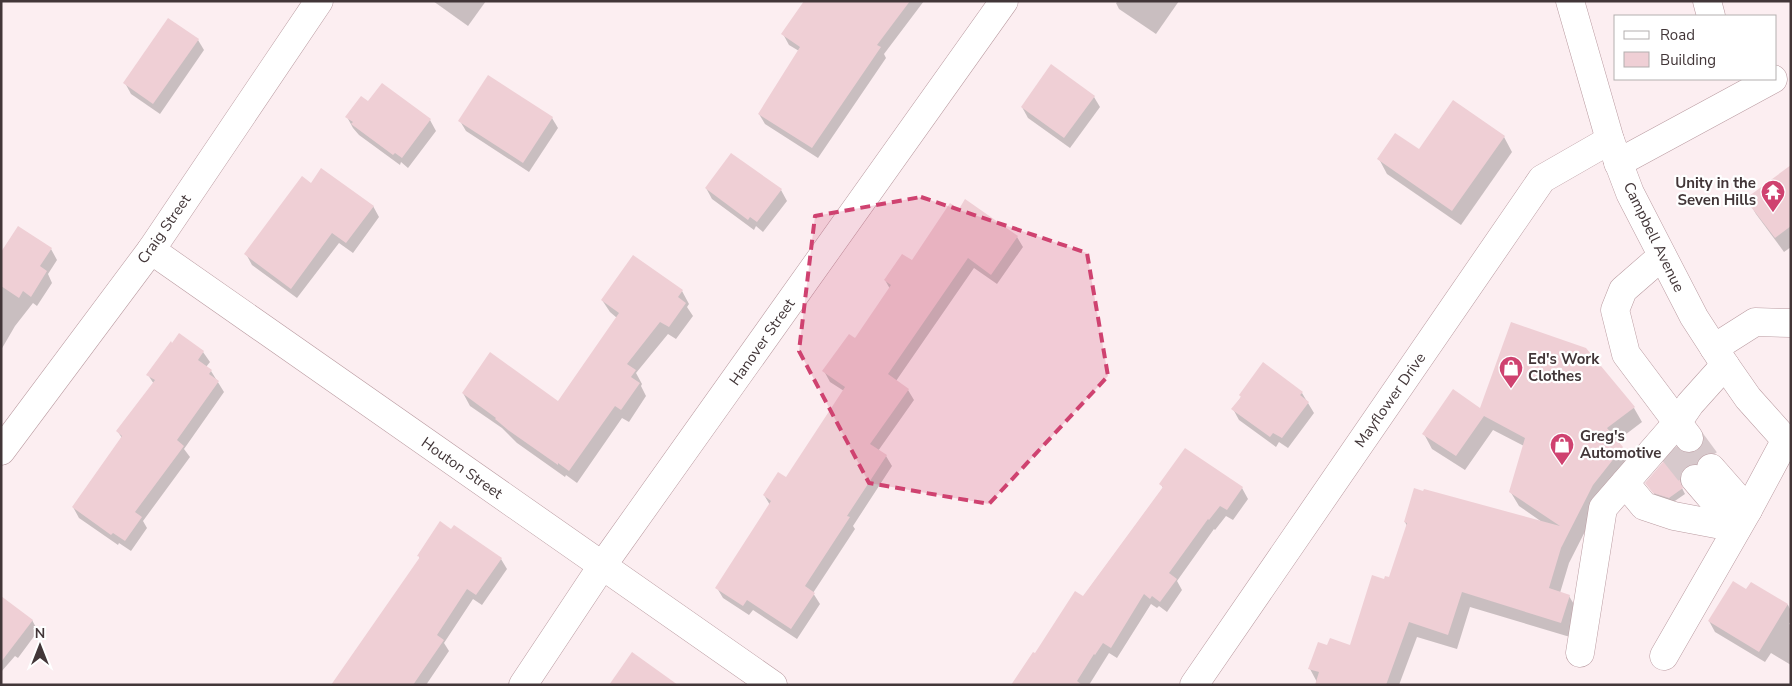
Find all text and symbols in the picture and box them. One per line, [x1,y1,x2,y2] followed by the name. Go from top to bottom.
[1614,15,1777,80] legend
[1660,25,1695,45] text: Road
[1660,50,1716,70] text: Building
[1675,173,1756,210] place label: Unity in the Seven Hills
[1619,179,1689,295] street label: Campbell Avenue
[1760,179,1786,213] temple icon: Unity in the Seven Hills
[133,190,196,268] street label: Craig Street
[725,294,800,389] street label: Hanover Street
[1350,349,1430,451] street label: Mayflower Drive
[1528,349,1600,386] place label: Ed's Work Clothes
[1498,355,1524,389] shop icon: Ed's Work Clothes
[1580,426,1661,463] place label: Greg's Automotive
[1549,432,1575,466] shop icon: Greg's Automotive
[417,433,507,504] street label: Houton Street
[15,621,65,671] north arrow
[35,624,45,643] text: N

